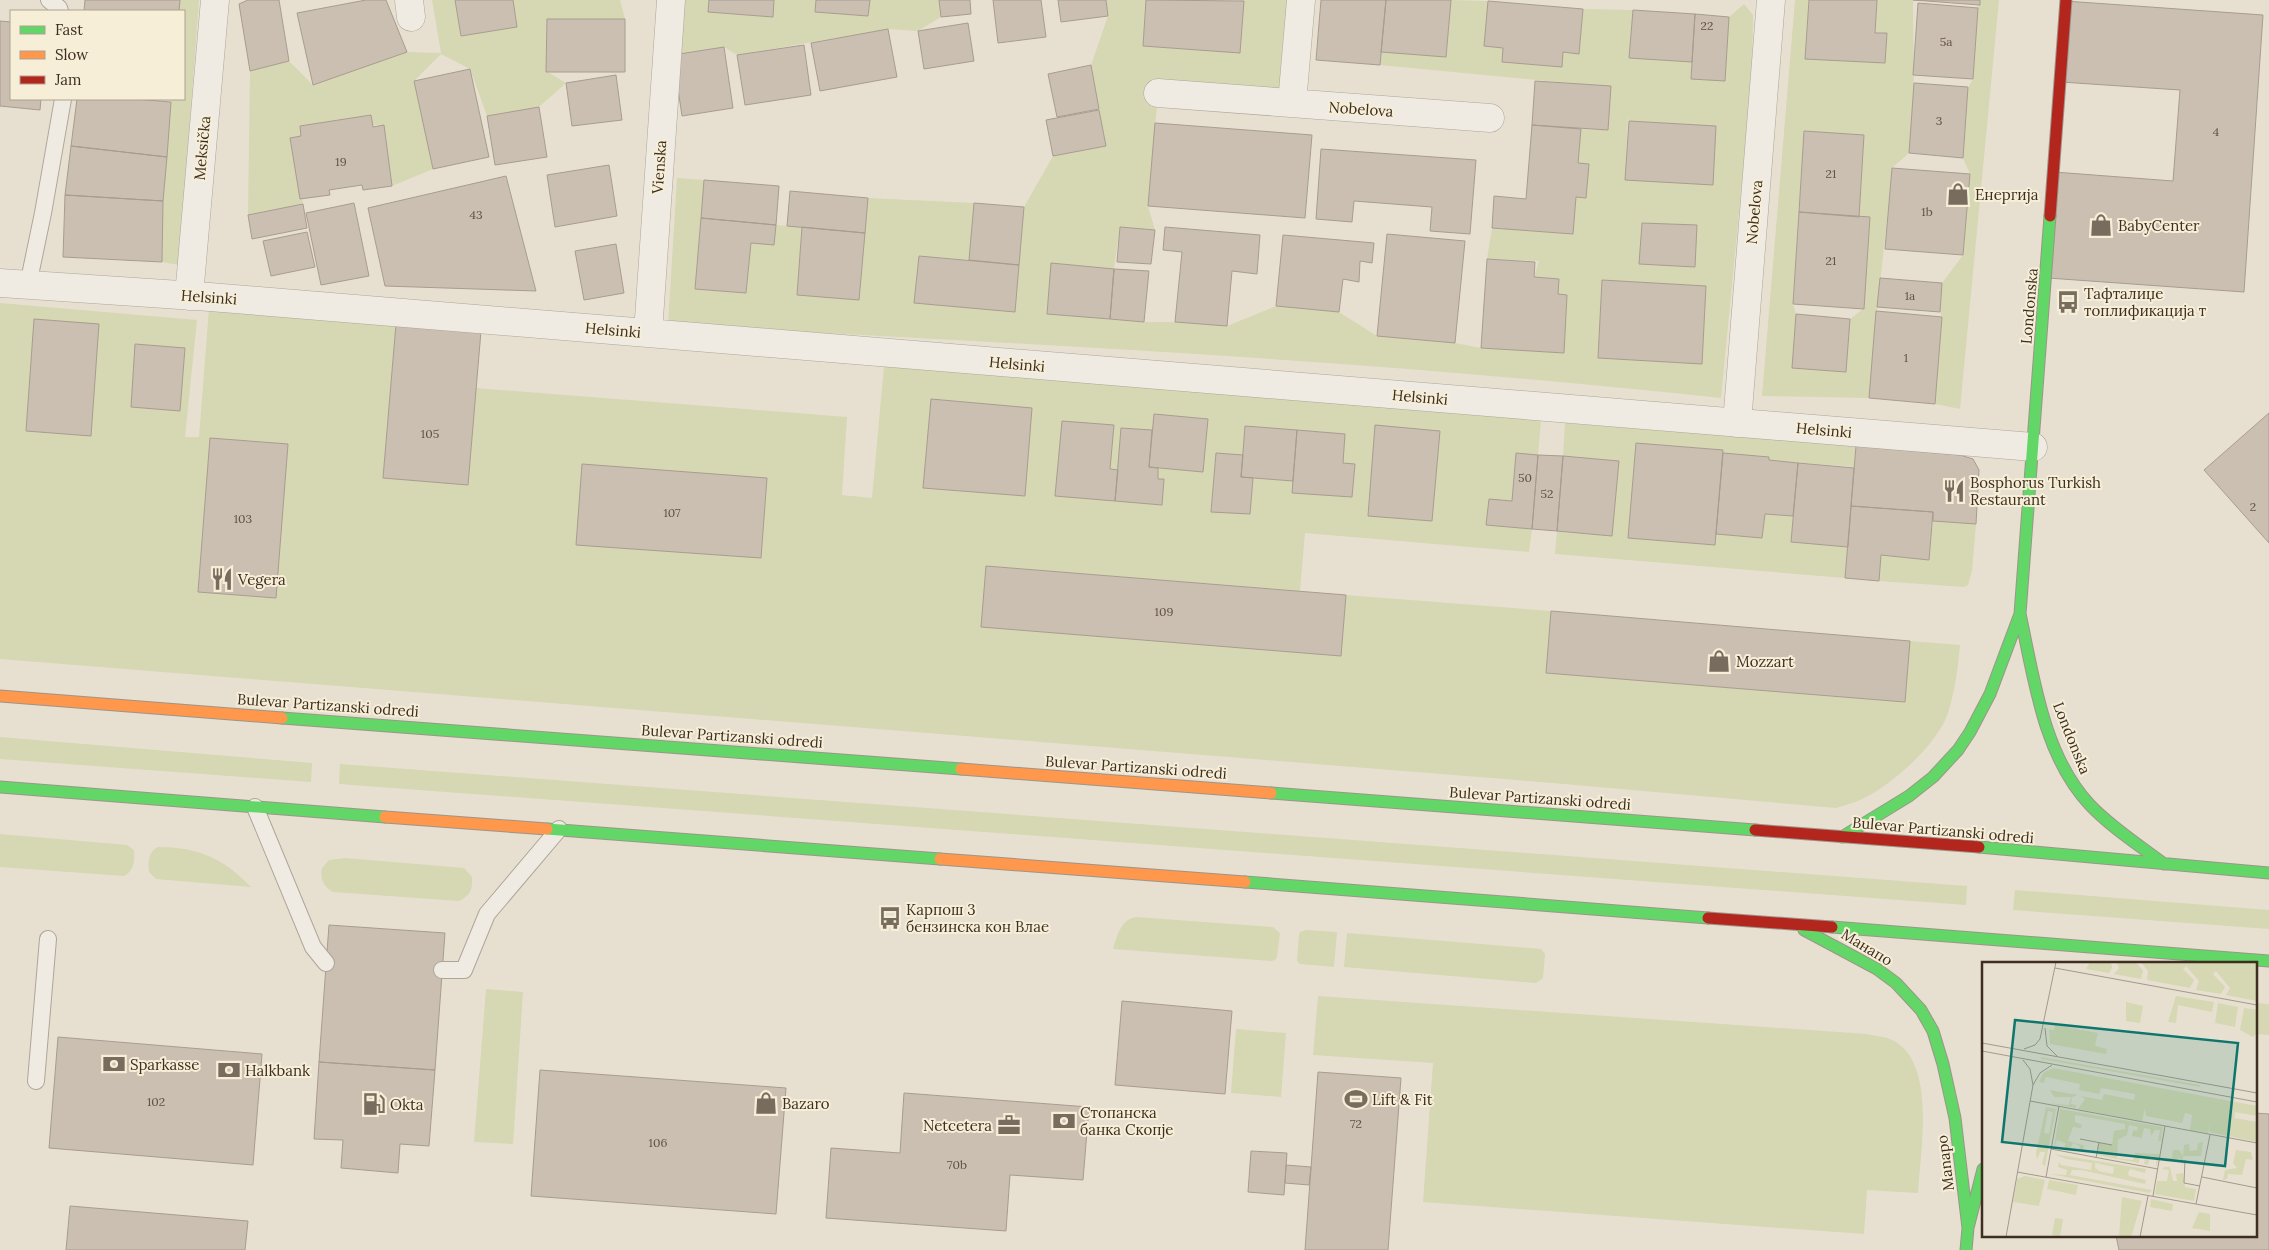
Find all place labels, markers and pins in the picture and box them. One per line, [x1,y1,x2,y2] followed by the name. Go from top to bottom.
[1945,181,1971,207] shop icon: Енергија
[1975,185,2039,204] place label: Енергија
[2088,212,2114,238] shop icon: BabyCenter
[2118,216,2200,235] place label: BabyCenter
[2084,284,2207,320] place label: Тафталиџе топлификација т
[2055,289,2081,315] bus stop icon: Тафталиџе топлификација т
[1970,473,2101,509] place label: Bosphorus Turkish Restaurant
[1941,478,1967,504] restaurant icon: Bosphorus Turkish Restaurant
[209,566,235,592] restaurant icon: Vegera
[237,570,286,589] place label: Vegera
[1706,648,1732,674] shop icon: Mozzart
[1736,652,1794,671] place label: Mozzart
[906,900,1049,936] place label: Карпош 3 бензинска кон Влае
[877,905,903,931] bus stop icon: Карпош 3 бензинска кон Влае
[101,1051,127,1077] bank icon: Sparkasse
[130,1055,199,1074] place label: Sparkasse
[216,1057,242,1083] bank icon: Halkbank
[245,1061,310,1080] place label: Halkbank
[1343,1086,1369,1112] sports icon: Lift & Fit
[753,1090,779,1116] shop icon: Bazaro
[1372,1090,1433,1109] place label: Lift & Fit
[361,1091,387,1117] fuel station icon: Okta
[782,1094,830,1113] place label: Bazaro
[390,1095,424,1114] place label: Okta
[1080,1103,1173,1139] place label: Стопанска банка Скопје
[1051,1108,1077,1134] bank icon: Стопанска банка Скопје
[996,1112,1022,1138] office icon: Netcetera
[923,1116,992,1135] place label: Netcetera

